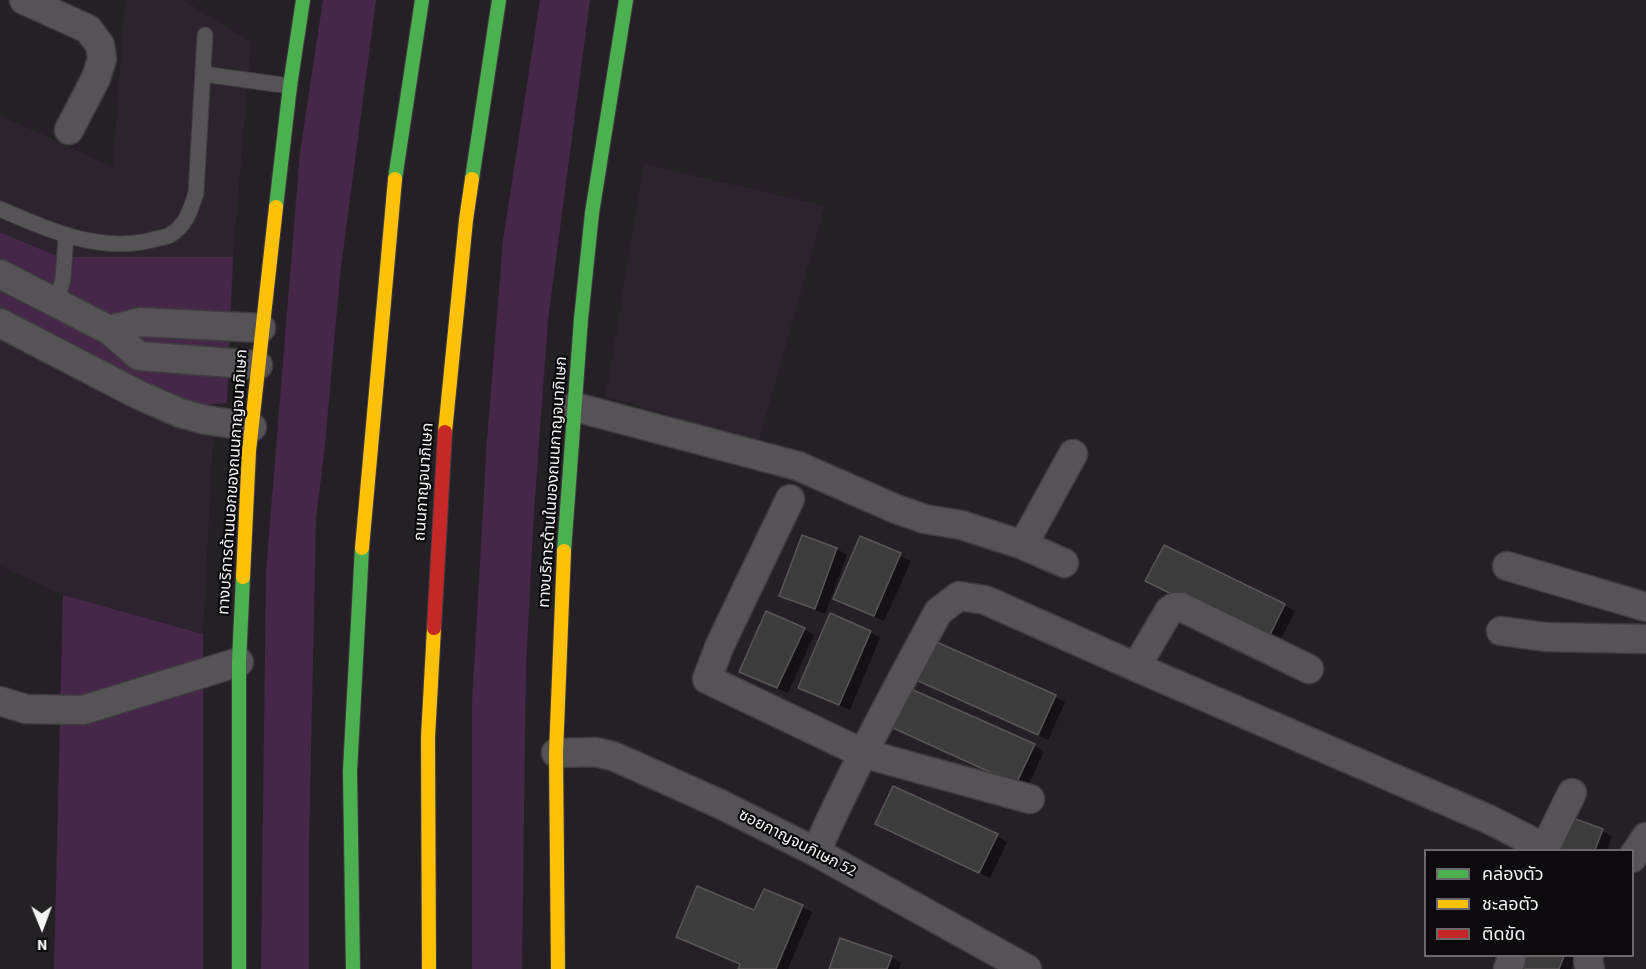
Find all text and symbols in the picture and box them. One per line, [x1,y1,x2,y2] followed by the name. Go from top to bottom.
[215,349,253,615] street label: ทางบริการด้านนอกของถนนกาญจนาภิเษก
[536,356,572,608] street label: ทางบริการด้านในของถนนกาญจนาภิเษก
[411,422,439,542] street label: ถนนกาญจนาภิเษก
[735,806,859,882] street label: ซอยกาญจนภิเษก 52
[1424,849,1634,957] legend
[1482,862,1544,887] text: คล่องตัว
[1482,892,1539,917] text: ชะลอตัว
[12,897,72,957] north arrow
[1482,922,1525,947] text: ติดขัด
[37,934,48,956] text: N

